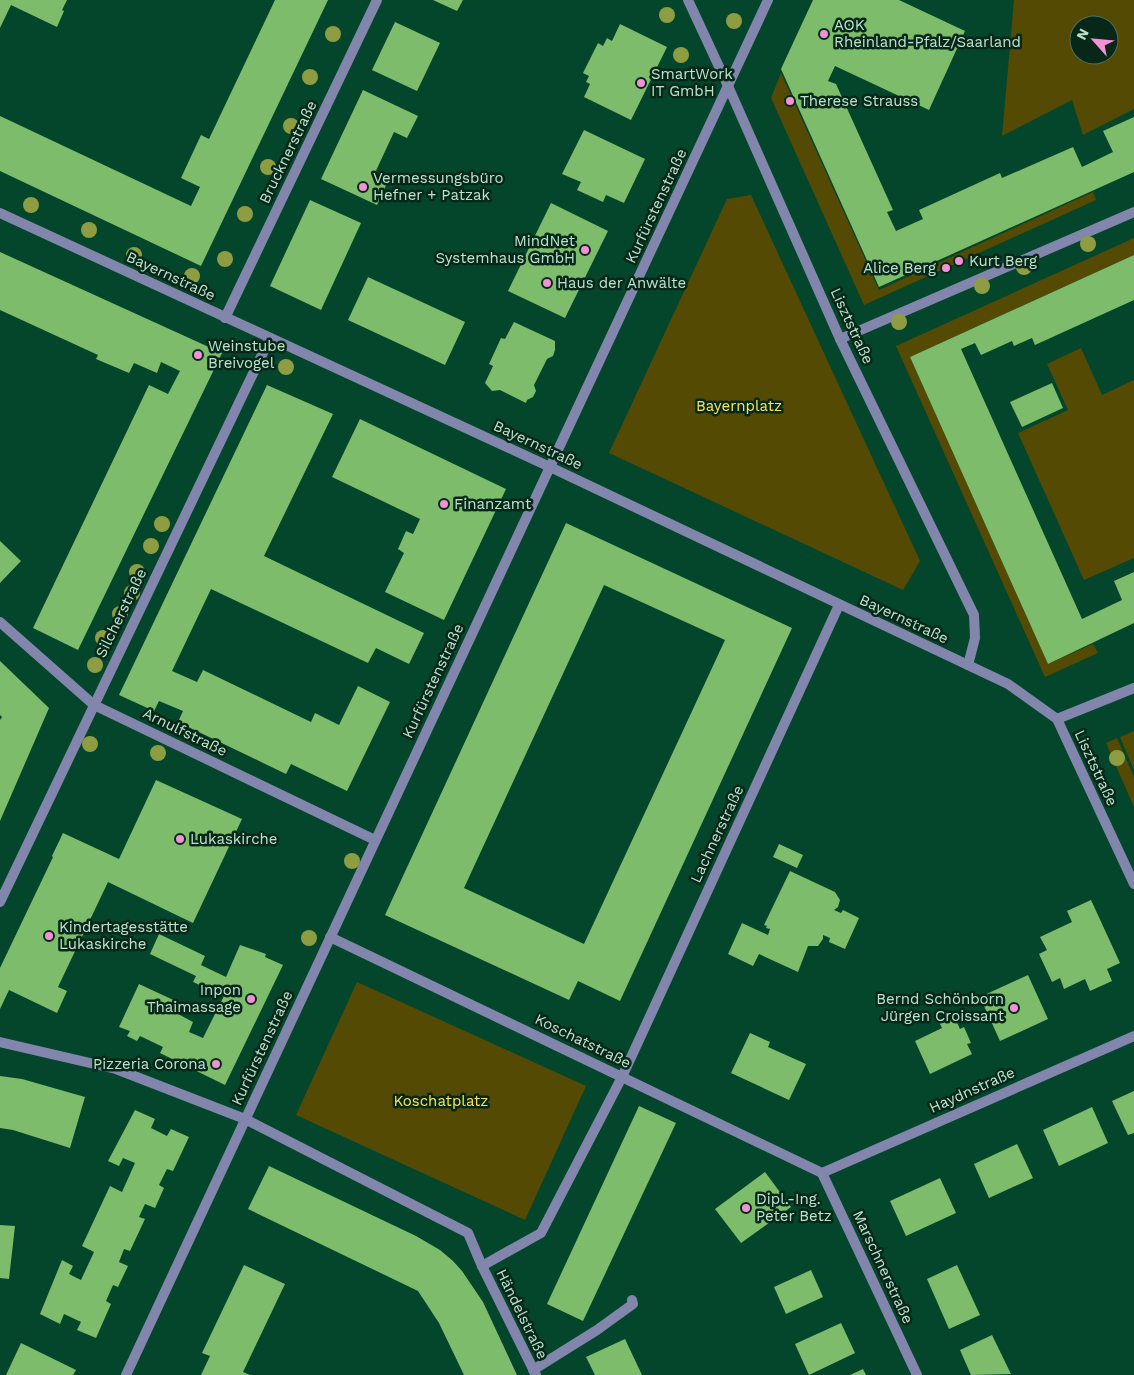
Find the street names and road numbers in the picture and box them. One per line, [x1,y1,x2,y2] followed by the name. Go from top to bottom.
[255,98,321,206] street label: Brucknerstraße
[622,146,690,266] street label: Kurfürstenstraße
[124,248,218,304] street label: Bayernstraße
[827,285,877,367] street label: Lisztstraße
[491,417,585,473] street label: Bayernstraße
[92,566,150,660] street label: Silcherstraße
[857,591,951,647] street label: Bayernstraße
[399,621,467,741] street label: Kurfürstenstraße
[140,704,230,760] street label: Arnulfstraße
[1071,727,1121,809] street label: Lisztstraße
[687,782,747,886] street label: Lachnerstraße
[228,988,296,1108] street label: Kurfürstenstraße
[532,1010,634,1072] street label: Koschatstraße
[926,1063,1018,1117] street label: Haydnstraße
[849,1208,917,1326] street label: Marschnerstraße
[492,1266,552,1362] street label: Händelstraße

